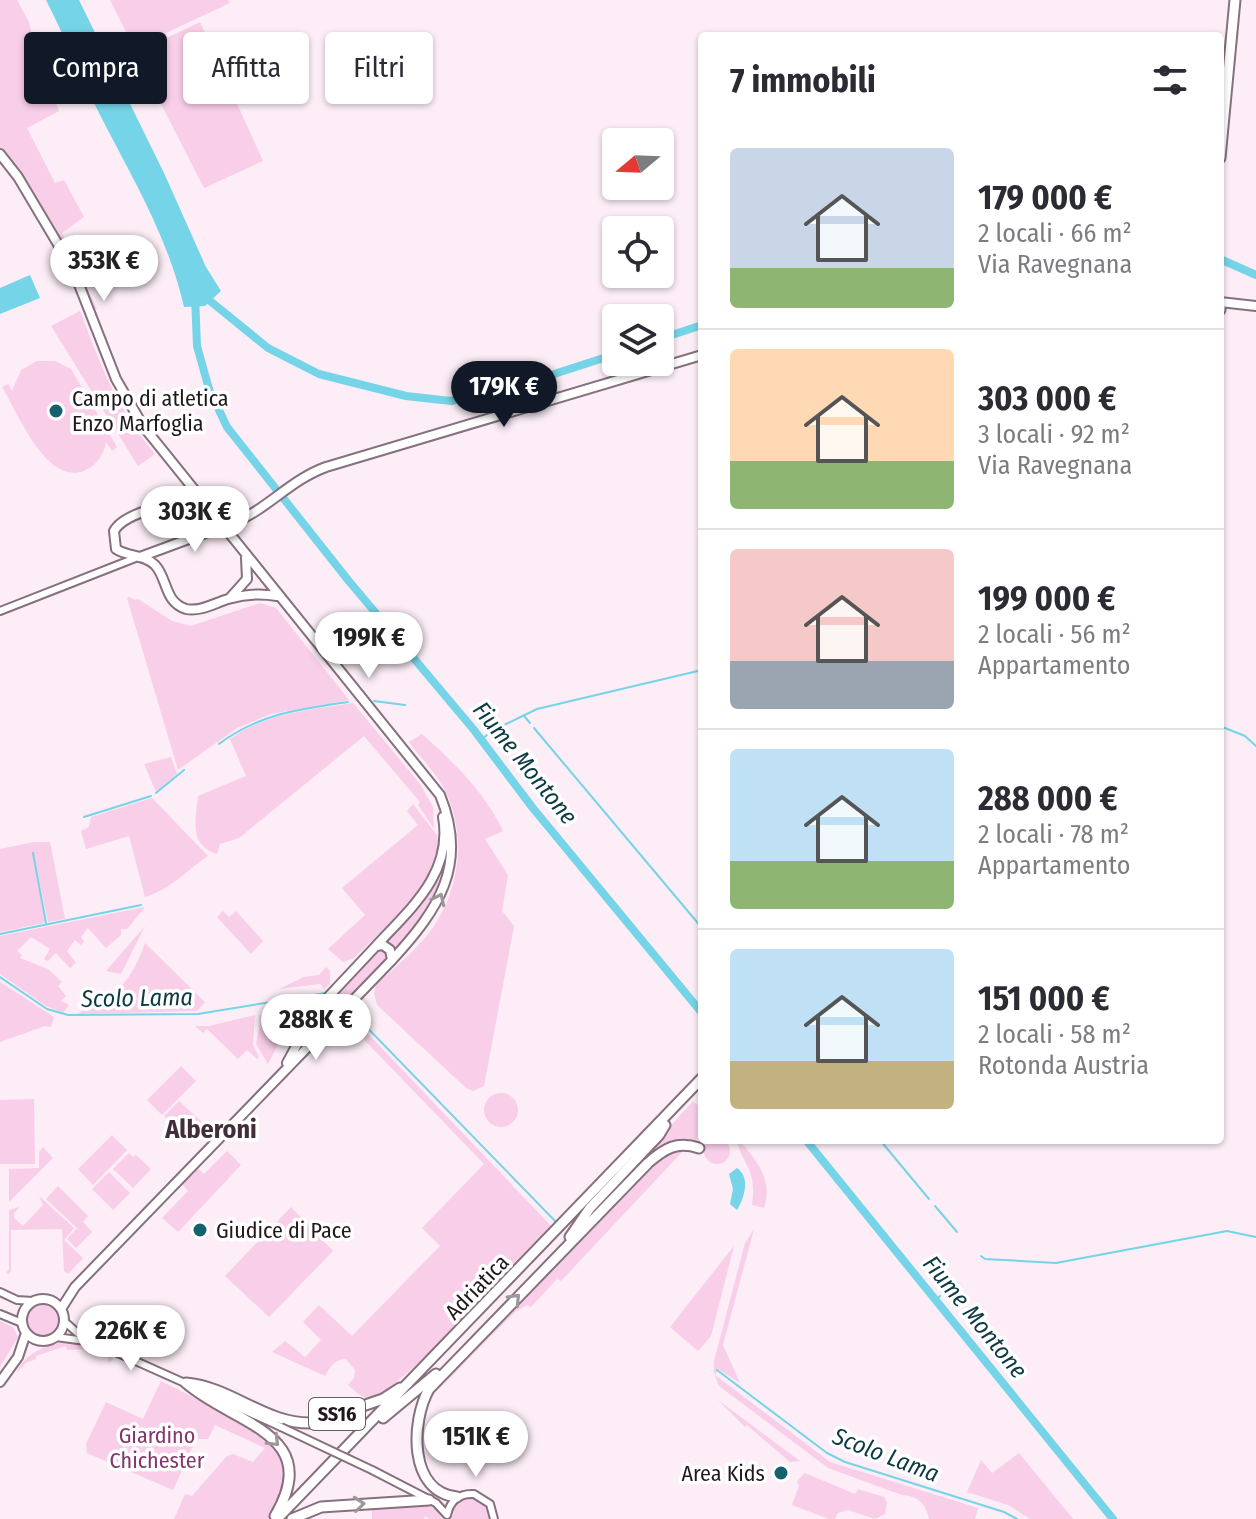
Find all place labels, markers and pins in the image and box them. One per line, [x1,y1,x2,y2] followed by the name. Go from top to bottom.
[39,235,169,303] pin: 353K €
[439,361,569,429] pin: 179K €
[72,385,229,437] place label: Campo di atletica Enzo Marfoglia
[47,402,65,420] marker: Campo di atletica Enzo Marfoglia
[130,486,260,554] pin: 303K €
[304,612,434,680] pin: 199K €
[251,994,381,1062] pin: 288K €
[216,1217,352,1244] place label: Giudice di Pace
[191,1221,209,1239] marker: Giudice di Pace
[66,1305,196,1373] pin: 226K €
[411,1411,541,1479] pin: 151K €
[681,1460,765,1487] place label: Area Kids
[772,1464,790,1482] marker: Area Kids

